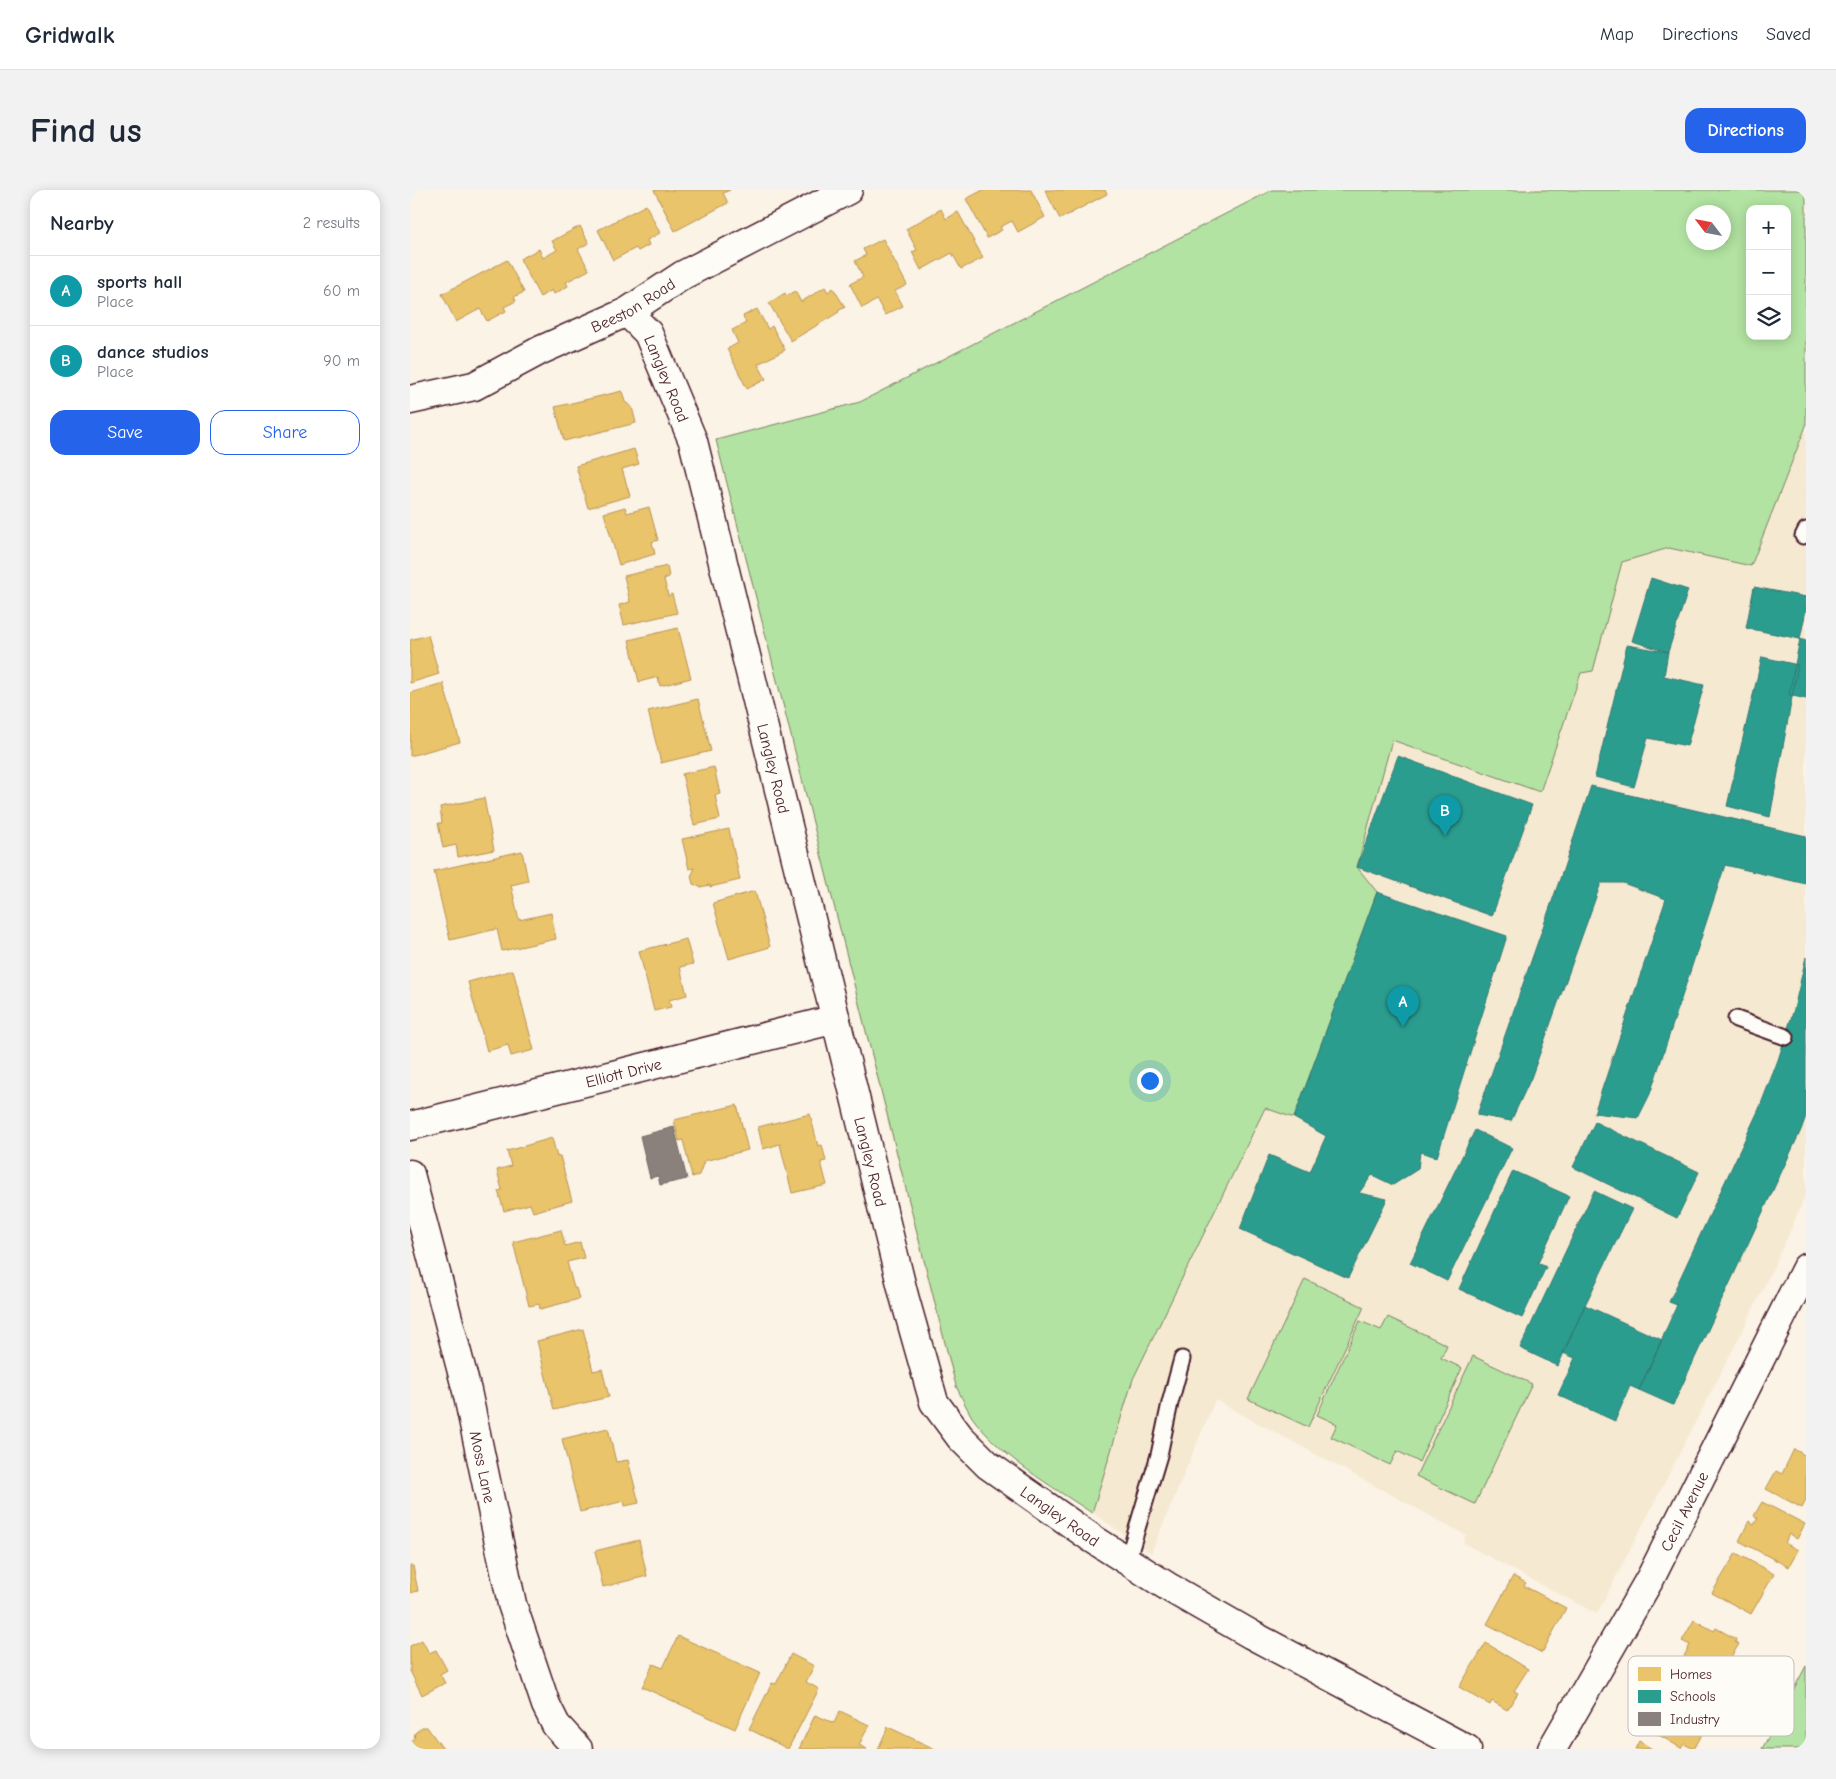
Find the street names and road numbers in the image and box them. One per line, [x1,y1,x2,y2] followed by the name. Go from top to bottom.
[588,275,679,337] street label: Beeston Road
[640,333,692,425] street label: Langley Road
[753,722,793,816] street label: Langley Road
[584,1055,663,1092] street label: Elliott Drive
[850,1115,890,1209] street label: Langley Road
[466,1429,498,1505] street label: Moss Lane
[1657,1469,1712,1555] street label: Cecil Avenue
[1017,1483,1102,1551] street label: Langley Road

